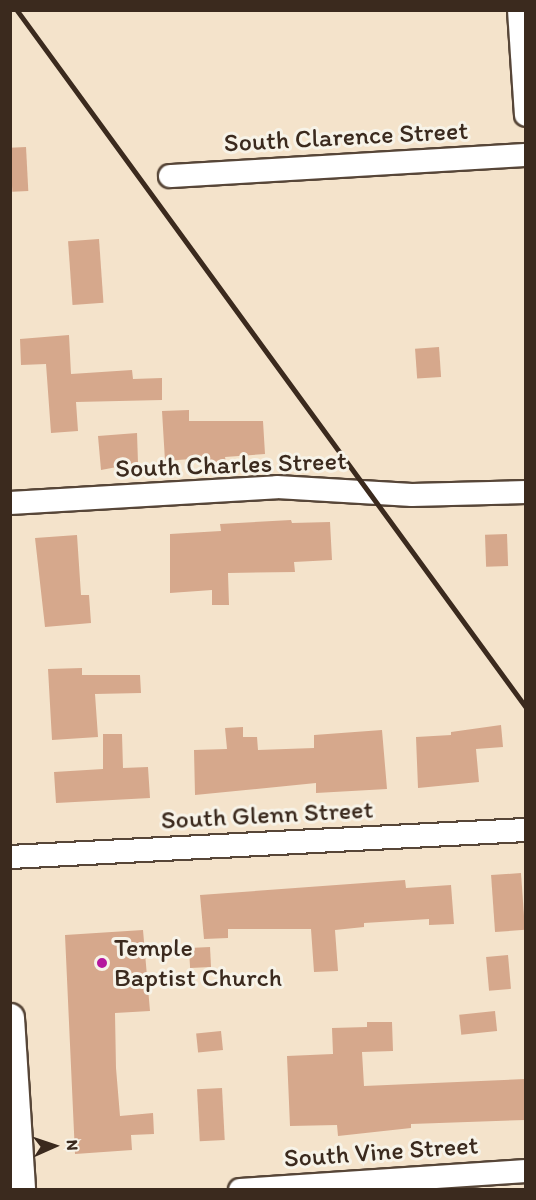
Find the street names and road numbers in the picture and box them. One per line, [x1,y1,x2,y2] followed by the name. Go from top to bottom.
[223,115,469,159] street label: South Clarence Street
[115,445,347,485] street label: South Charles Street
[160,794,374,836] street label: South Glenn Street
[283,1130,479,1174] street label: South Vine Street

